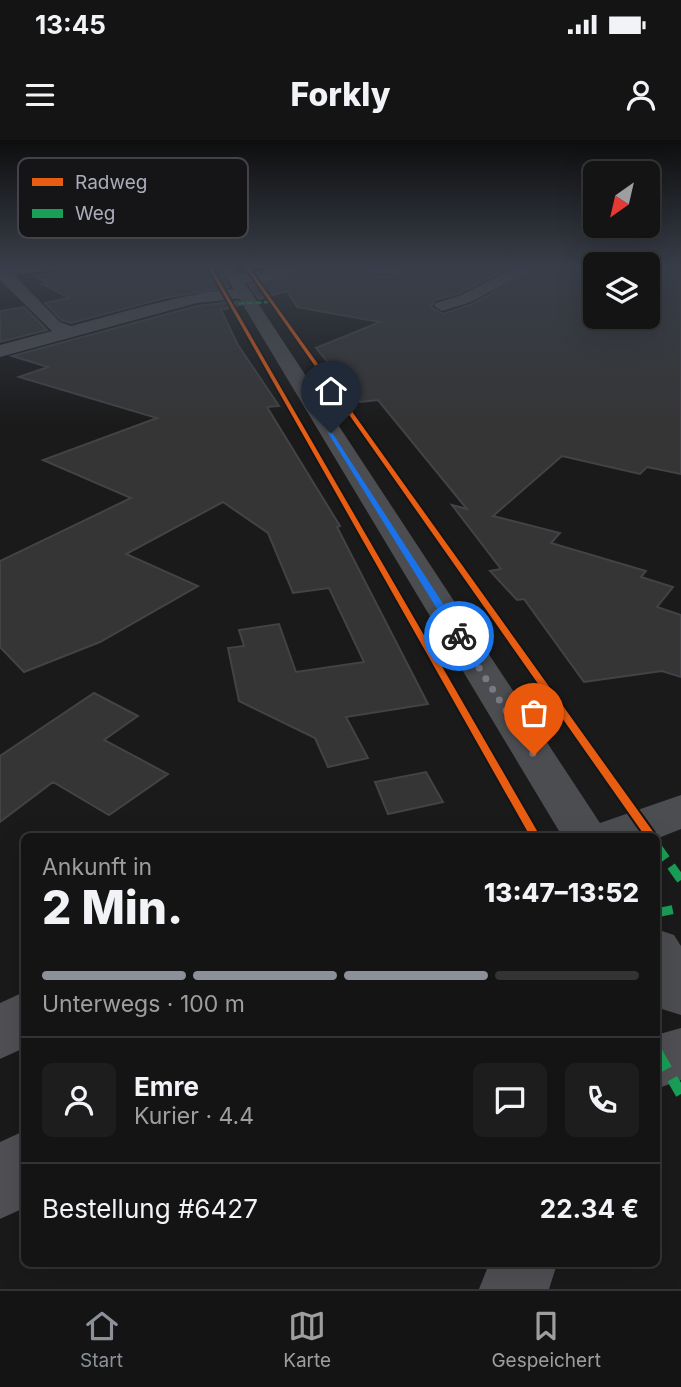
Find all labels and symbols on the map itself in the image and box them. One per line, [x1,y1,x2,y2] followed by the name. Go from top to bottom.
[18,158,248,238] legend
[583,161,660,238] north arrow
[75,171,147,194] text: Radweg
[75,202,116,225] text: Weg
[301,361,361,433] pin
[424,601,494,671] courier
[504,683,564,755] pin

